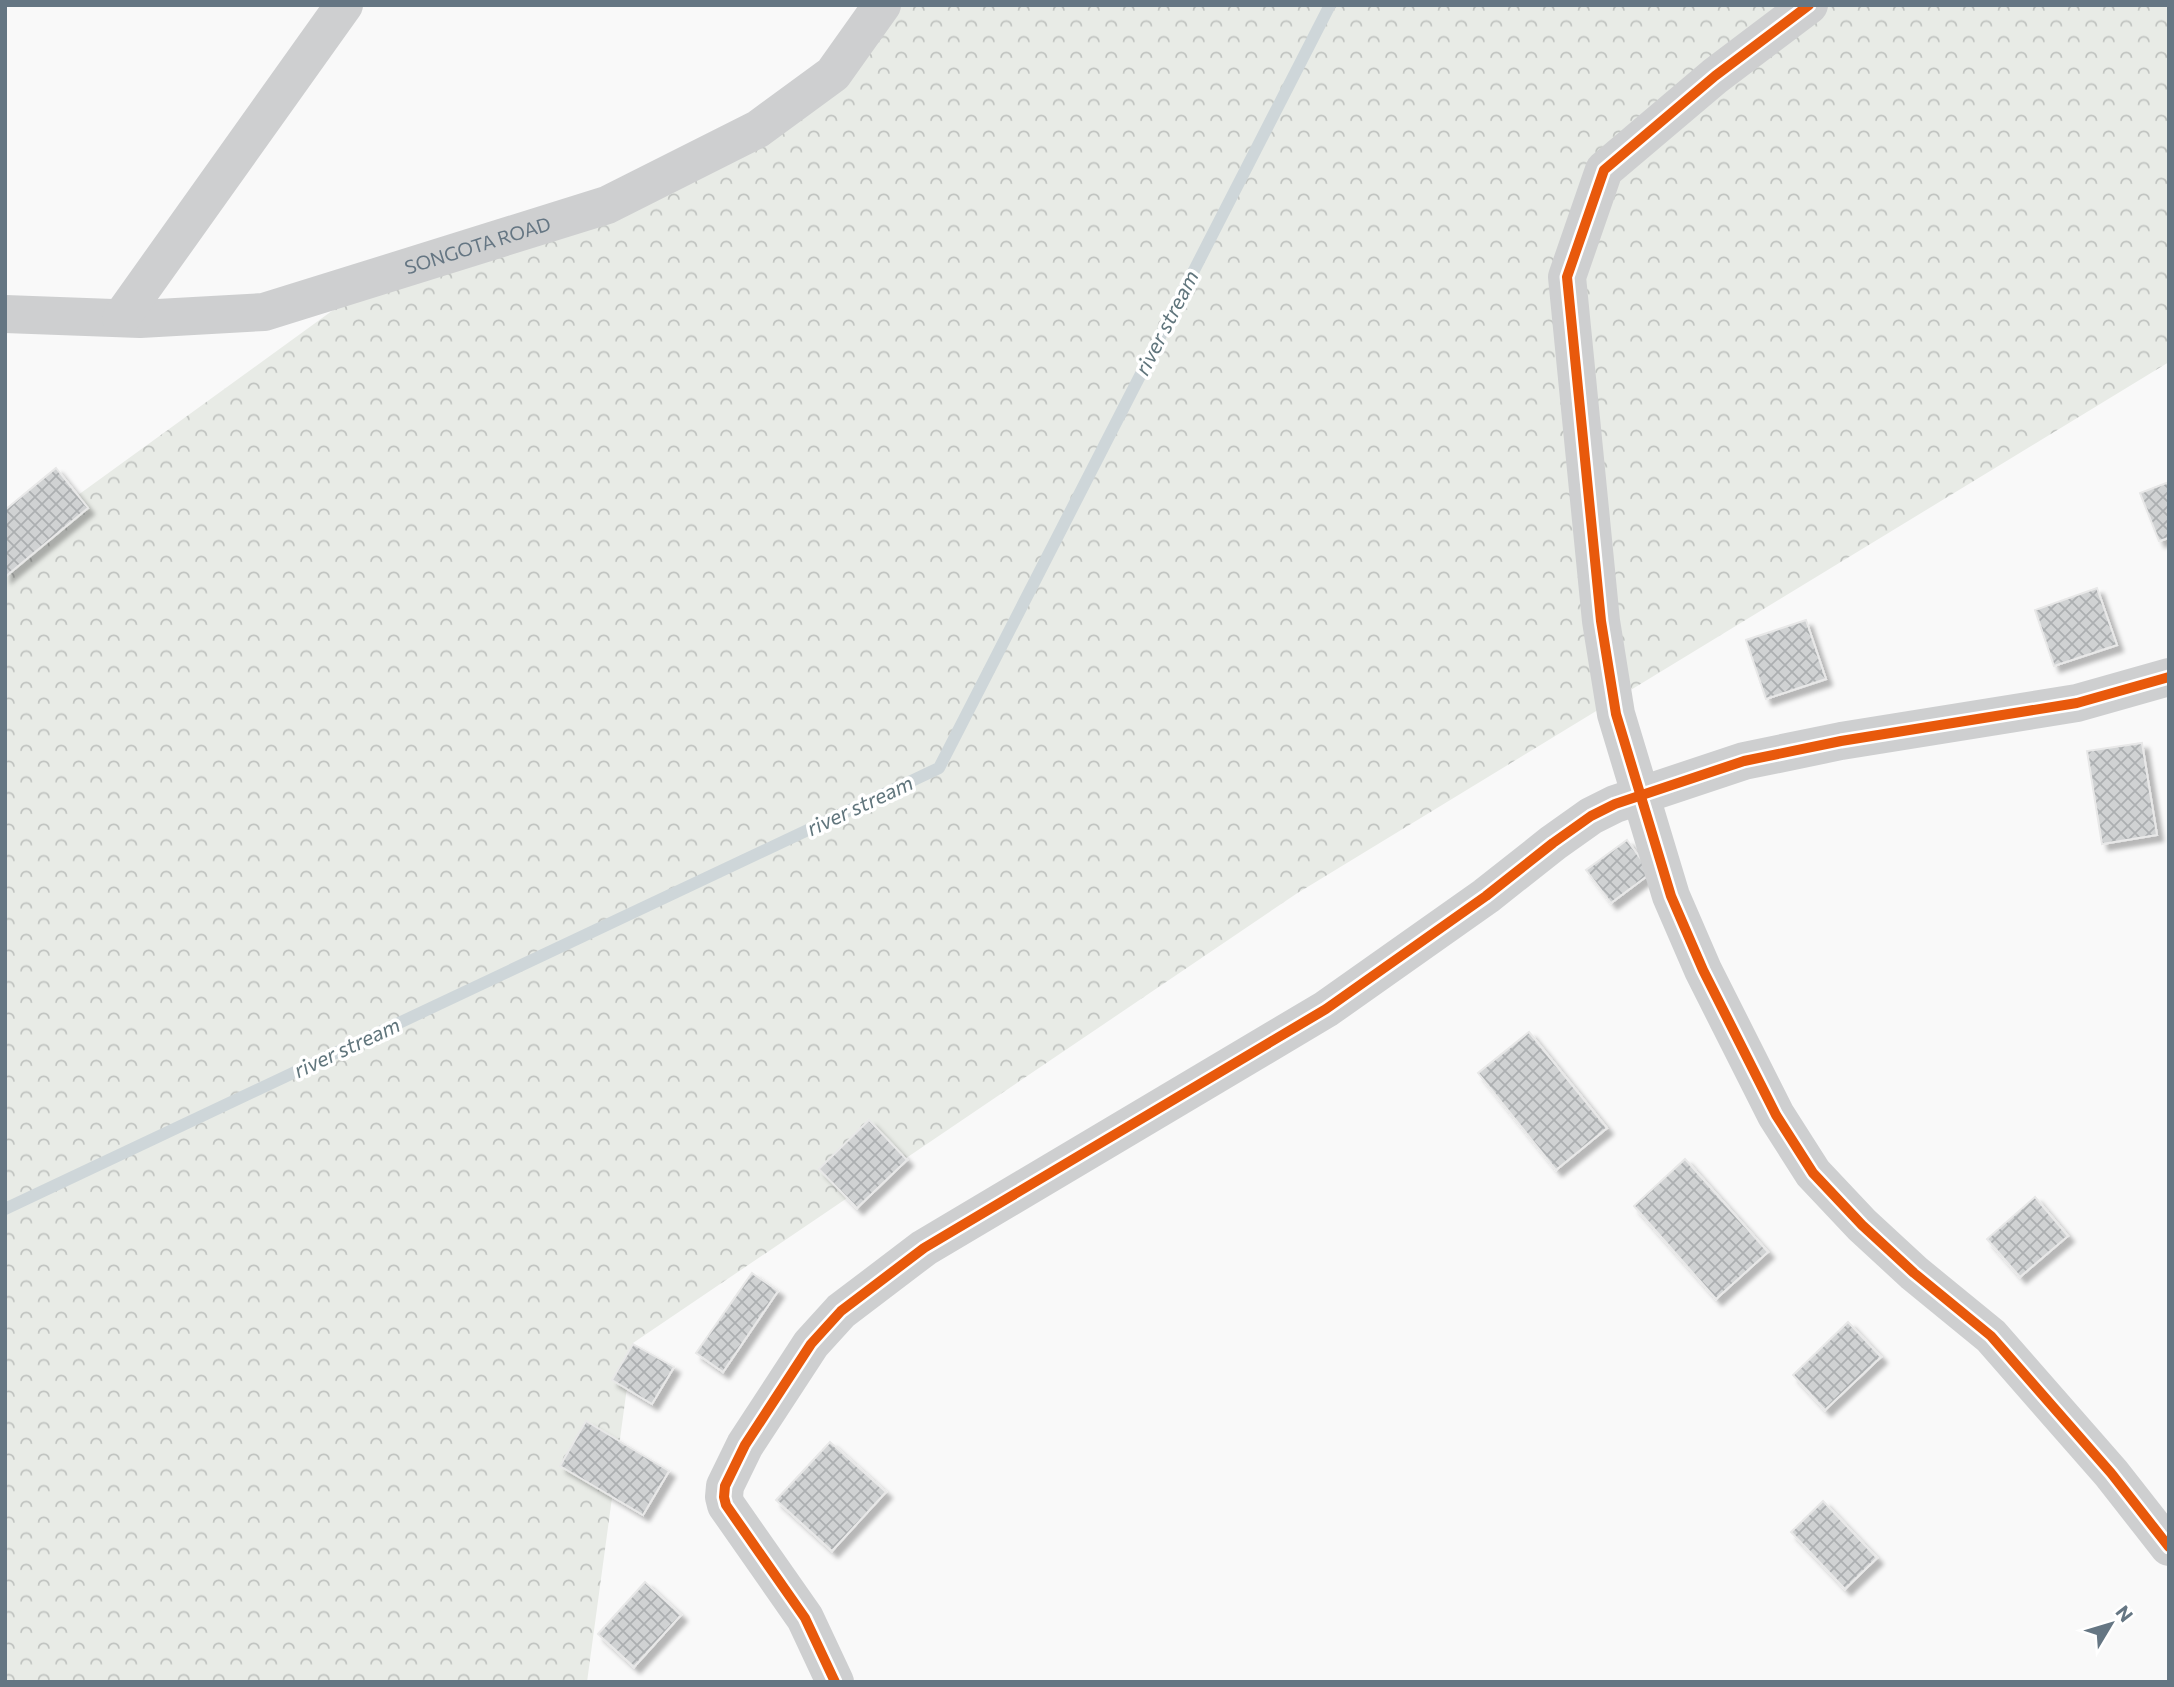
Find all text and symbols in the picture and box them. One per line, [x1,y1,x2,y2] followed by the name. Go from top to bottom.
[402,211,553,278] street label: SONGOTA ROAD
[1129,266,1203,379] water label: river stream
[802,769,916,840] water label: river stream
[289,1011,403,1082] water label: river stream
[2076,1589,2146,1659] north arrow
[2111,1601,2138,1626] text: N

